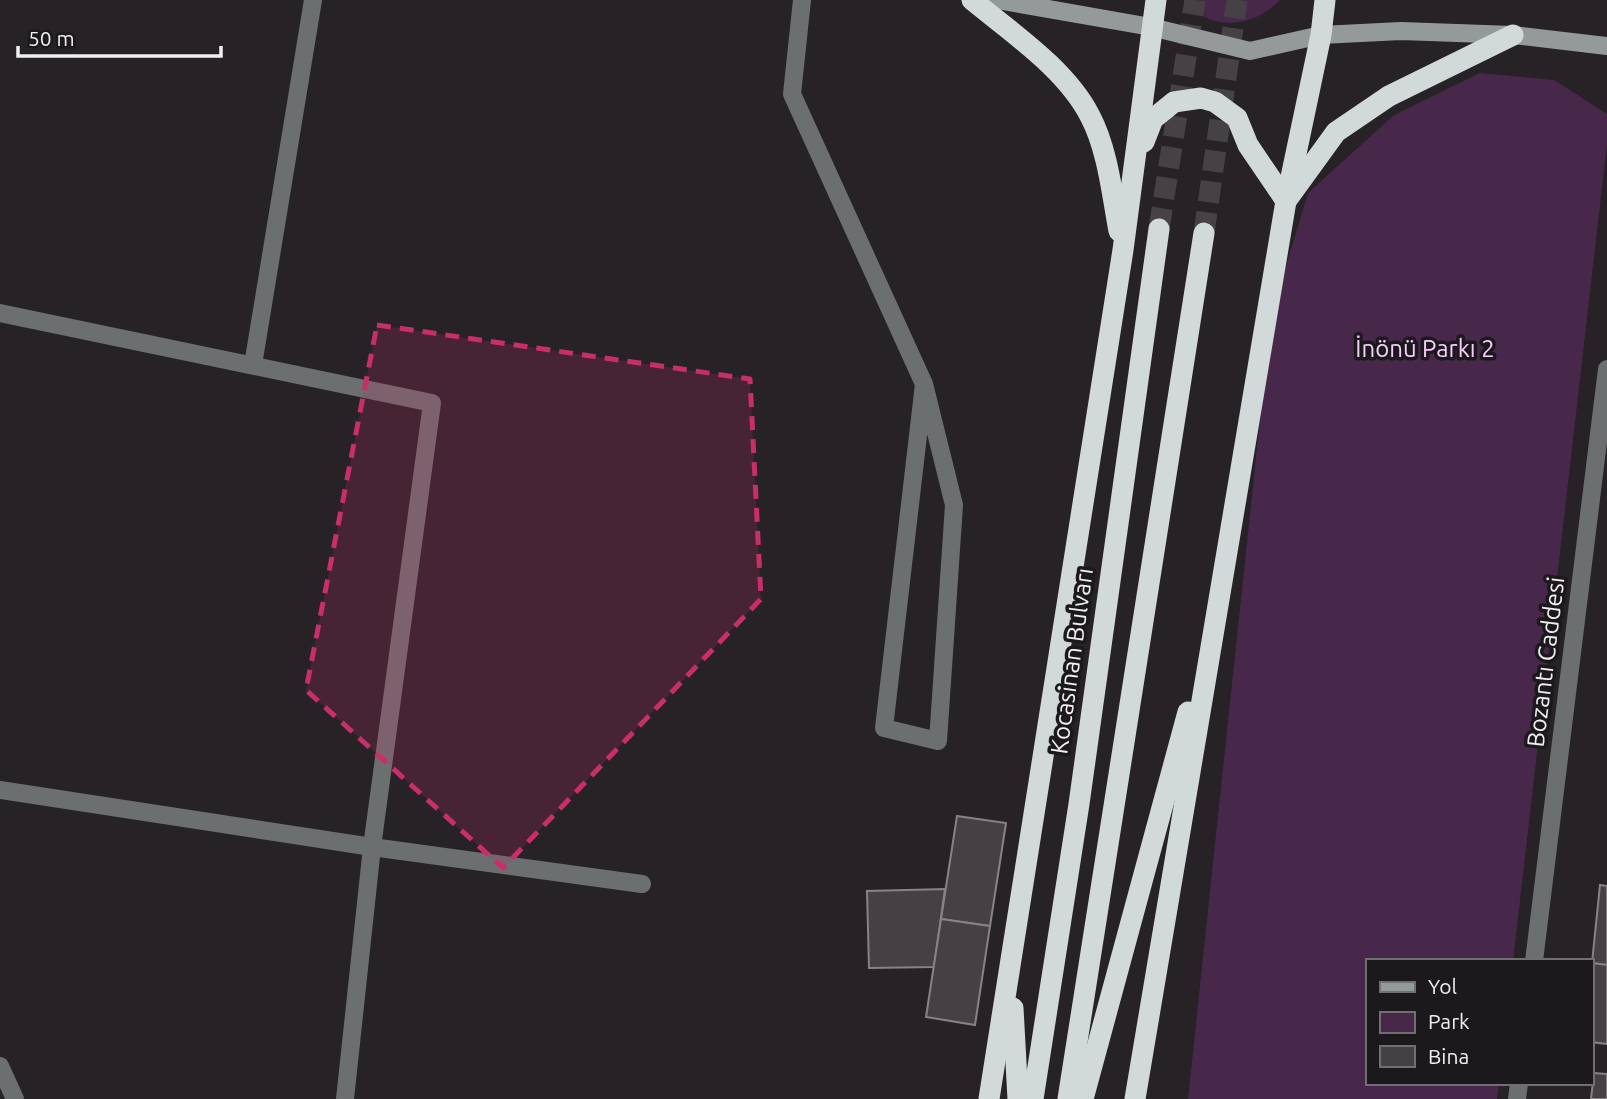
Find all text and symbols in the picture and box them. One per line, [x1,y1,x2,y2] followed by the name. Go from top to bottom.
[18,14,220,58] scale bar
[28,26,75,50] text: 50 m
[1355,335,1495,362] park label: İnönü Parkı 2
[1045,566,1098,756] street label: Kocasinan Bulvarı
[1522,575,1569,749] street label: Bozantı Caddesi
[1366,959,1593,1085] legend
[1428,974,1457,998] text: Yol
[1428,1009,1470,1033] text: Park
[1428,1044,1469,1068] text: Bina

